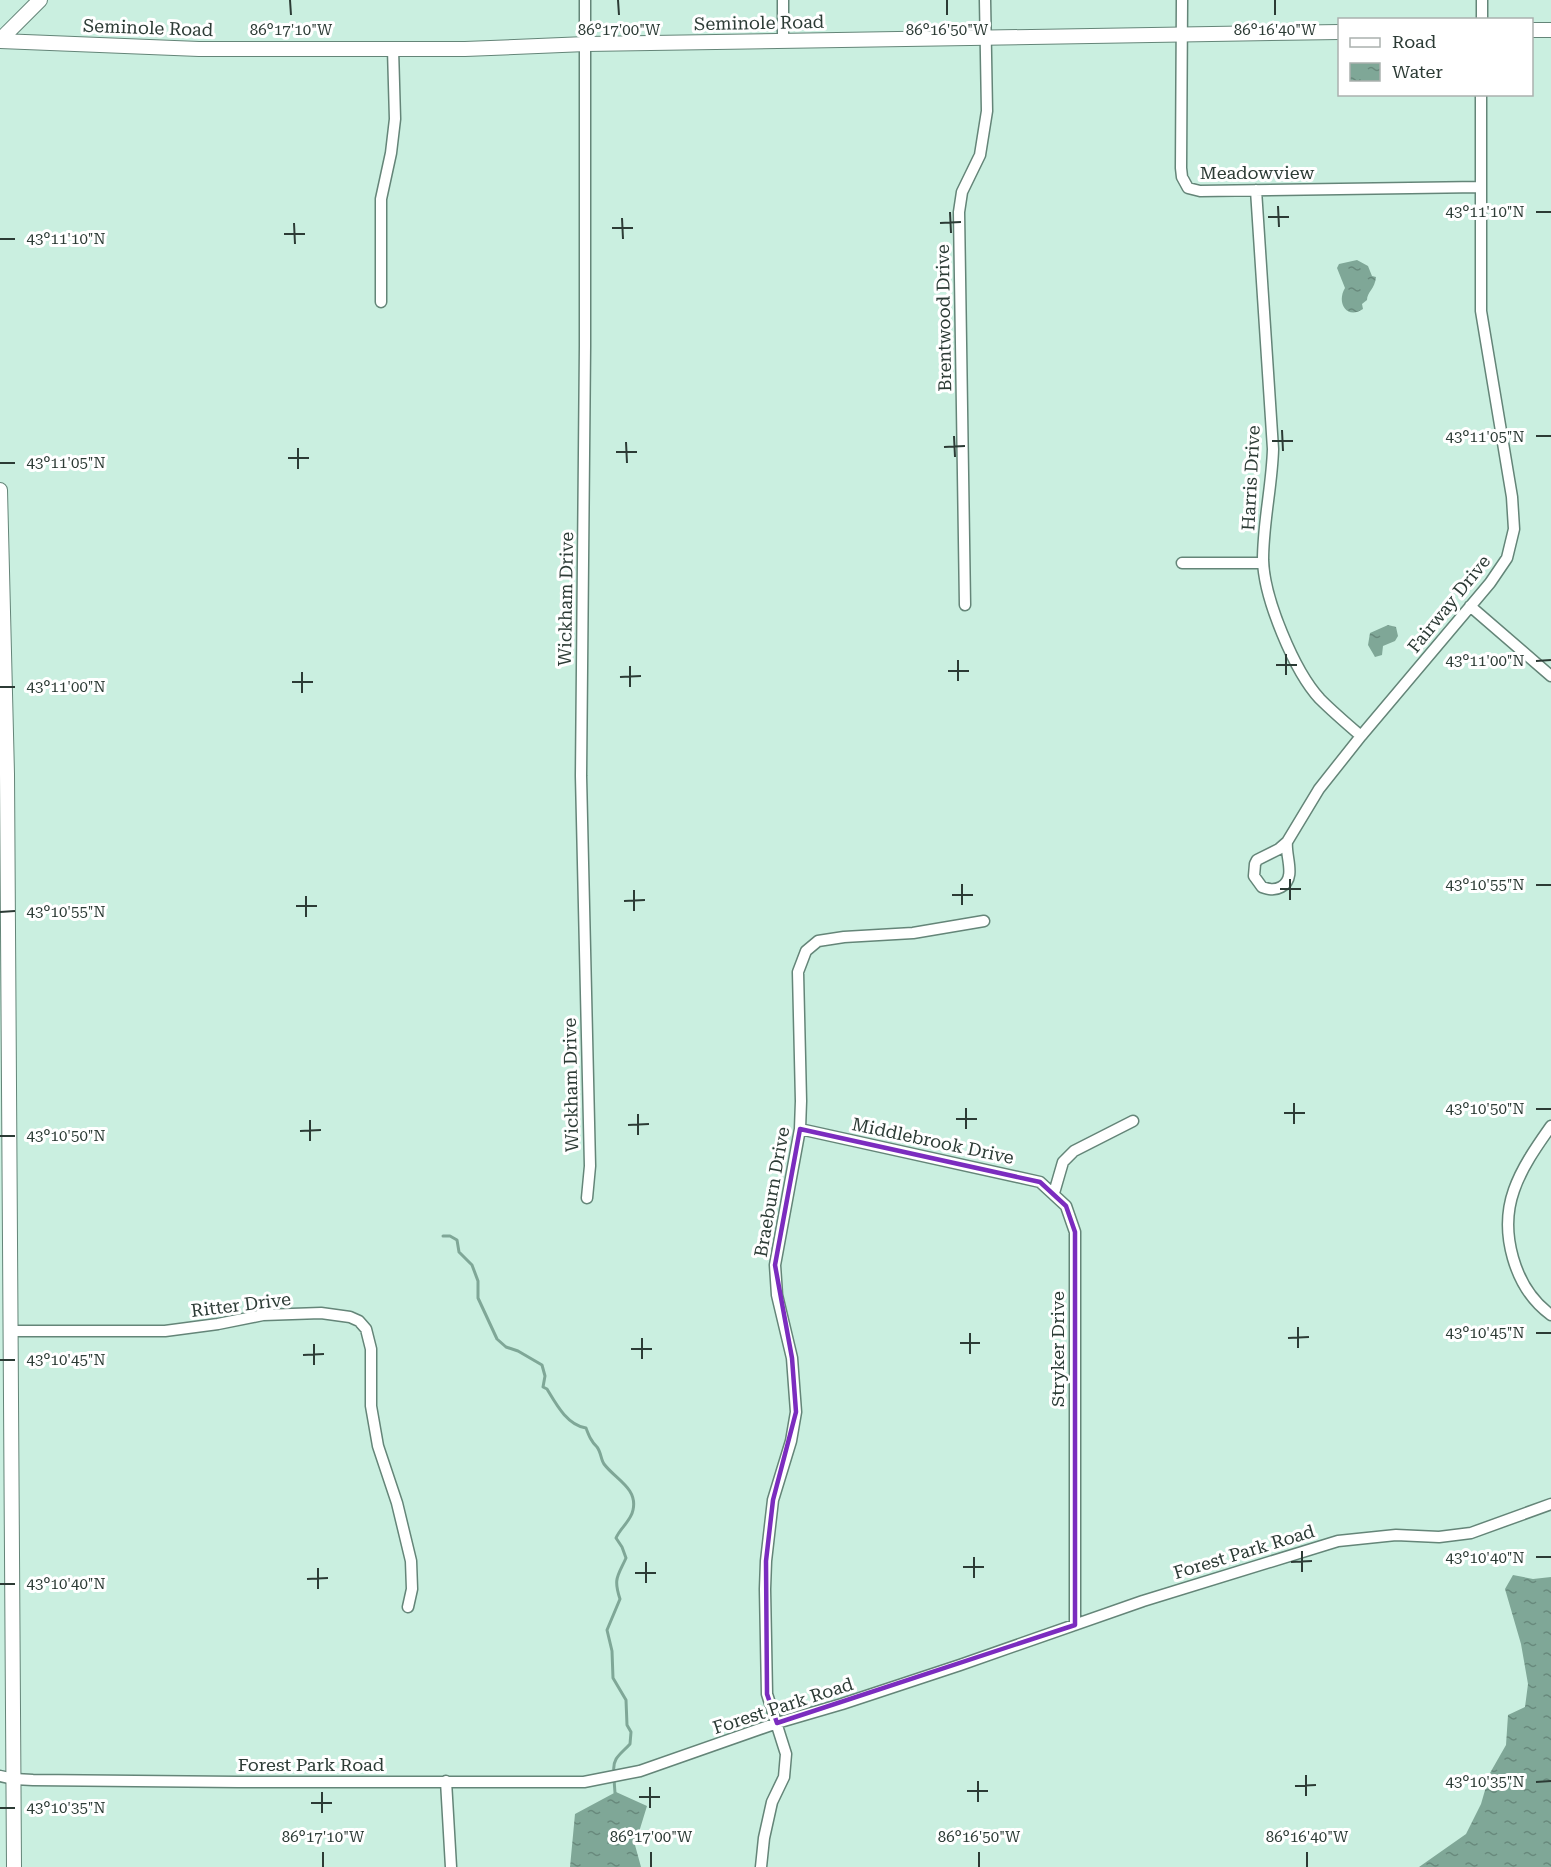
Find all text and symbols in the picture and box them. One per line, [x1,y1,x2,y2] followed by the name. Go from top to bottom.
[694,11,825,34] street label: Seminole Road
[82,15,214,40] street label: Seminole Road
[1338,18,1533,96] legend
[250,21,333,39] text: 86°17'10"W
[578,21,661,39] text: 86°17'00"W
[906,21,989,39] text: 86°16'50"W
[1234,21,1317,39] text: 86°16'40"W
[1392,31,1437,52] text: Road
[1392,61,1443,82] text: Water
[1200,162,1314,183] street label: Meadowview
[1445,203,1525,221] text: 43°11'10"N
[26,230,106,248] text: 43°11'10"N
[932,244,955,392] street label: Brentwood Drive
[1237,425,1264,531] street label: Harris Drive
[1445,428,1525,446] text: 43°11'05"N
[26,454,106,472] text: 43°11'05"N
[554,532,577,666] street label: Wickham Drive
[1403,551,1494,657] street label: Fairway Drive
[1445,652,1525,670] text: 43°11'00"N
[26,678,106,696] text: 43°11'00"N
[1445,876,1525,894] text: 43°10'55"N
[26,903,106,921] text: 43°10'55"N
[559,1018,582,1152] street label: Wickham Drive
[1445,1100,1525,1118] text: 43°10'50"N
[850,1113,1016,1168] street label: Middlebrook Drive
[750,1125,793,1259] street label: Braeburn Drive
[26,1127,106,1145] text: 43°10'50"N
[190,1288,292,1321] street label: Ritter Drive
[1047,1291,1068,1407] street label: Stryker Drive
[1445,1324,1525,1342] text: 43°10'45"N
[26,1351,106,1369] text: 43°10'45"N
[1171,1520,1317,1583] street label: Forest Park Road
[1445,1549,1525,1567] text: 43°10'40"N
[26,1575,106,1593] text: 43°10'40"N
[710,1673,856,1738] street label: Forest Park Road
[238,1754,385,1775] street label: Forest Park Road
[1445,1773,1525,1791] text: 43°10'35"N
[26,1799,106,1817] text: 43°10'35"N
[282,1828,365,1846] text: 86°17'10"W
[610,1828,693,1846] text: 86°17'00"W
[938,1828,1021,1846] text: 86°16'50"W
[1266,1828,1349,1846] text: 86°16'40"W

